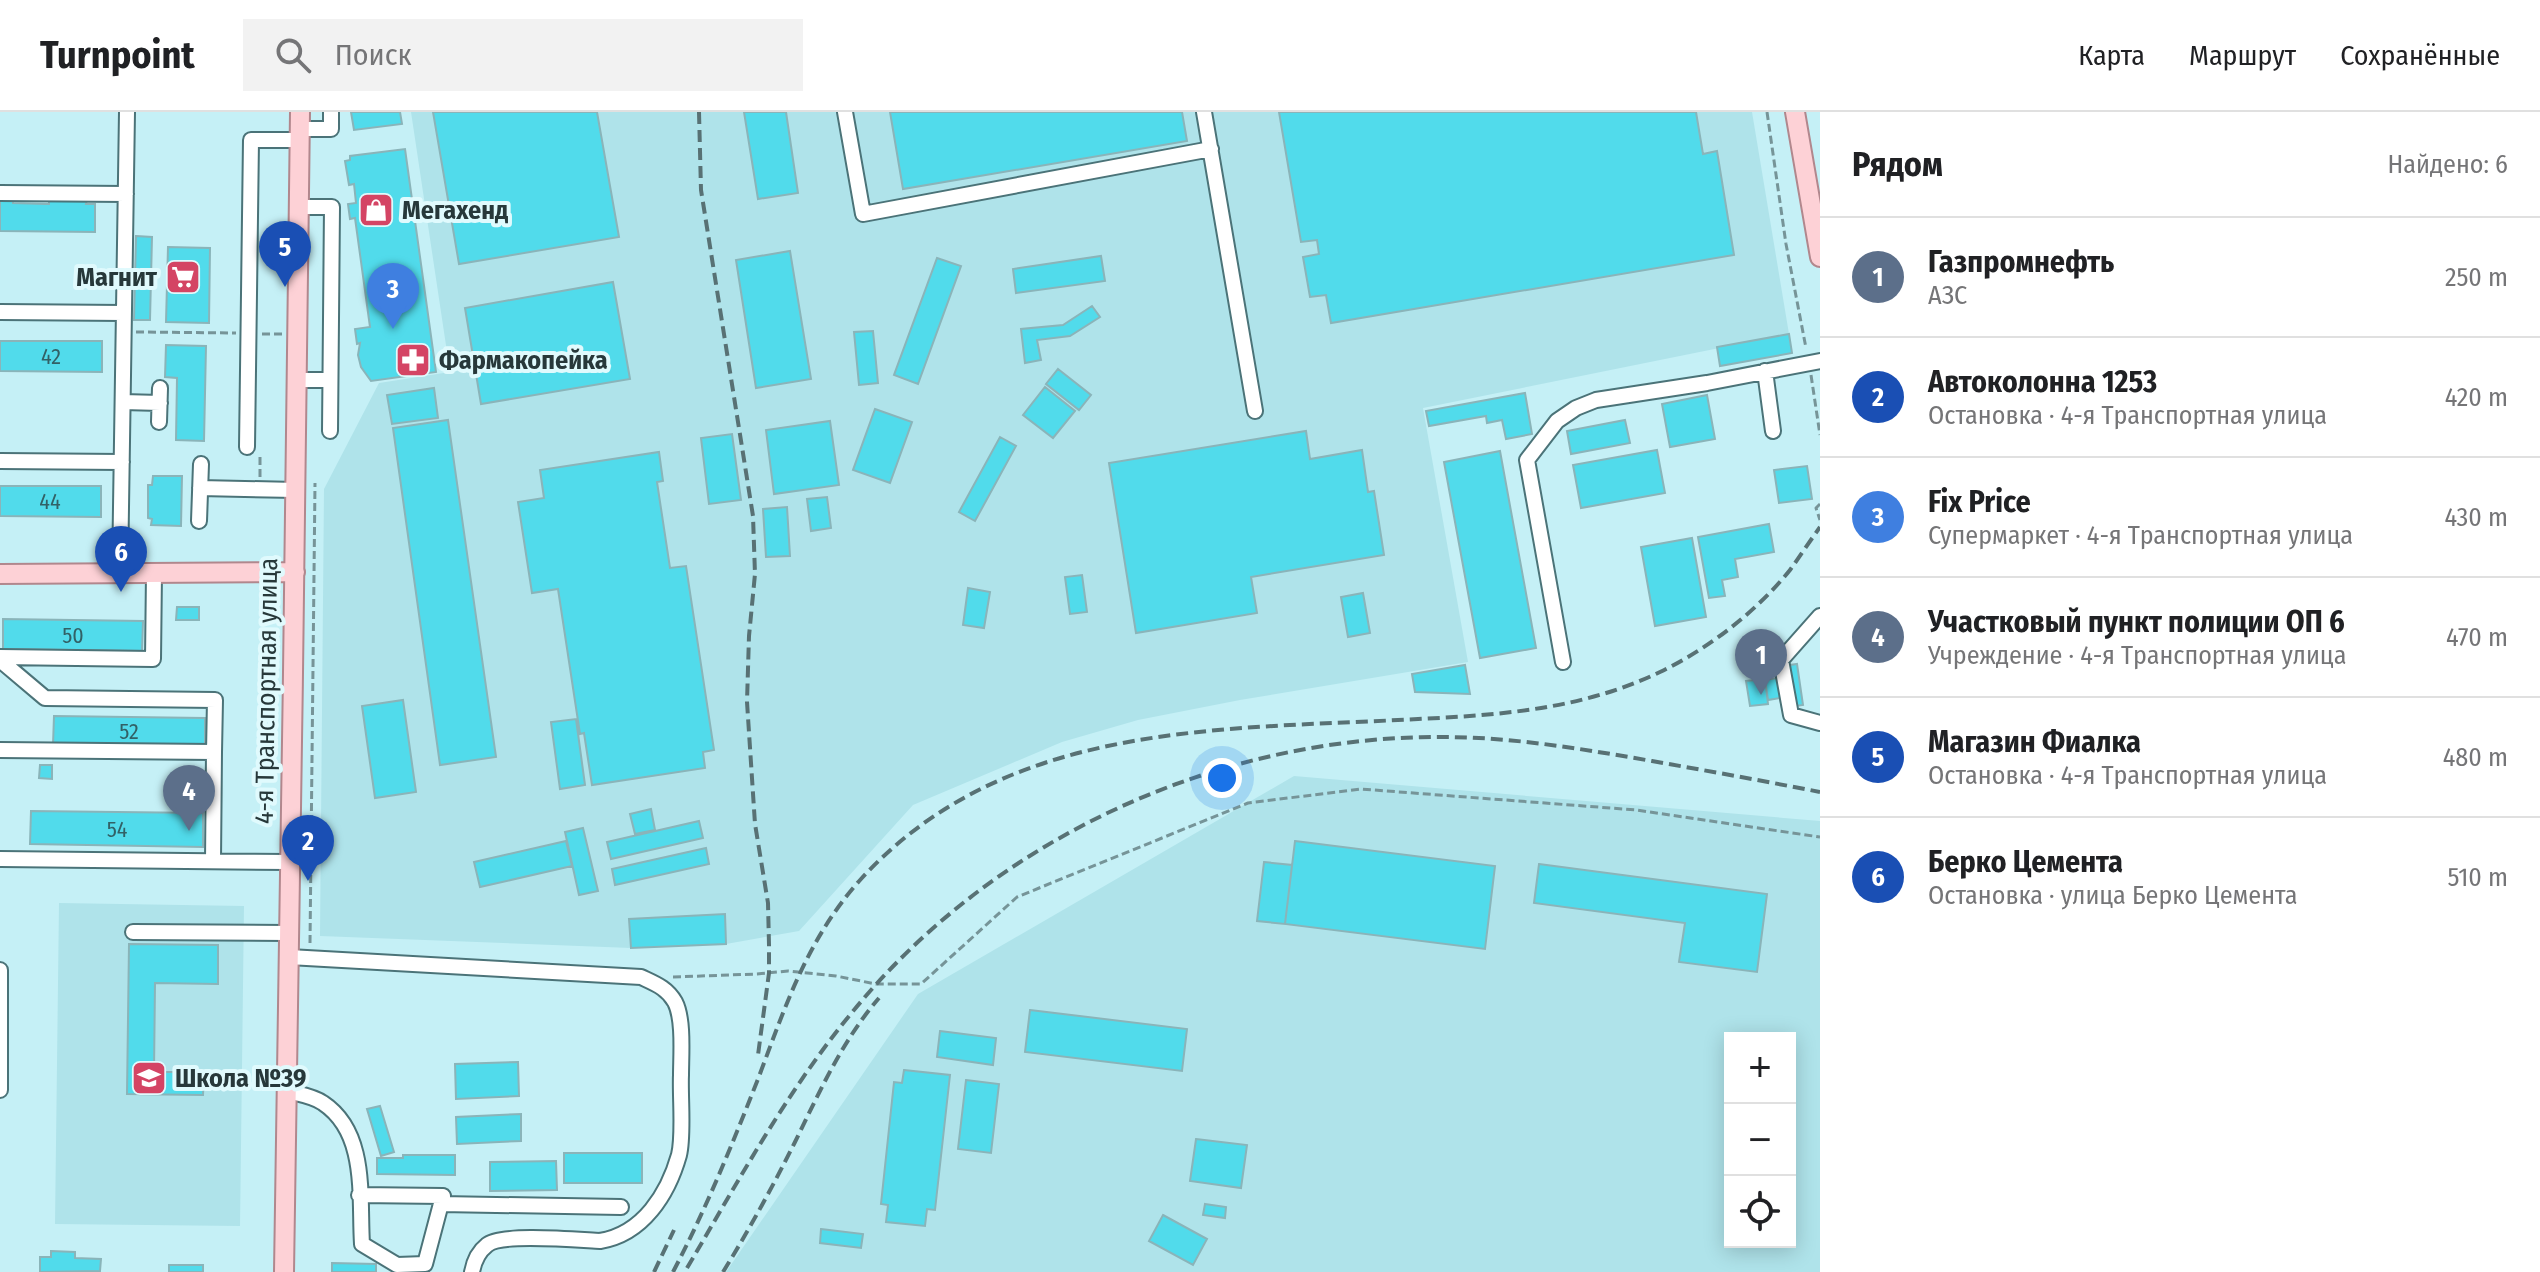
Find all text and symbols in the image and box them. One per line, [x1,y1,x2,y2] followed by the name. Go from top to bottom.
[243,19,803,91] search box
[40,32,195,78] text: Turnpoint
[271,33,315,77] icon: search
[335,37,412,73] text: Поиск
[2078,39,2145,72] text: Карта
[2189,39,2296,72] text: Маршрут
[2340,39,2500,72] text: Сохранённые
[1852,144,1943,185] text: Рядом
[2388,149,2508,180] text: Найдено: 6
[357,191,395,229] shop icon: Мегахенд
[402,195,508,226] place label: Мегахенд
[259,221,311,287] pin: 5
[1928,244,2114,280] text: Газпромнефть
[164,258,202,296] supermarket icon: Магнит
[76,262,158,293] place label: Магнит
[1873,262,1884,293] text: 1
[2445,262,2508,293] text: 250 m
[367,263,419,329] pin: 3
[1928,280,1967,311] text: АЗС
[394,341,432,379] pharmacy icon: Фармакопейка
[41,343,61,370] house number: 42
[439,345,608,376] place label: Фармакопейка
[1928,364,2157,400] text: Автоколонна 1253
[1872,382,1884,413] text: 2
[2445,382,2508,413] text: 420 m
[1928,400,2327,431] text: Остановка · 4-я Транспортная улица
[1928,484,2031,520] text: Fix Price
[39,488,61,515] house number: 44
[1872,502,1884,533] text: 3
[2444,502,2508,533] text: 430 m
[1928,520,2353,551] text: Супермаркет · 4-я Транспортная улица
[95,526,147,592] pin: 6
[249,558,284,824] street label: 4-я Транспортная улица
[1928,604,2345,640] text: Участковый пункт полиции ОП 6
[62,622,84,649] house number: 50
[1871,622,1885,653] text: 4
[2446,622,2508,653] text: 470 m
[1735,629,1787,695] pin: 1
[1928,640,2346,671] text: Учреждение · 4-я Транспортная улица
[119,718,139,745] house number: 52
[1928,724,2141,760] text: Магазин Фиалка
[1872,742,1884,773] text: 5
[2443,742,2508,773] text: 480 m
[1202,758,1242,798] your location
[1928,760,2327,791] text: Остановка · 4-я Транспортная улица
[163,765,215,831] pin: 4
[282,815,334,881] pin: 2
[107,816,128,843] house number: 54
[1928,844,2123,880] text: Берко Цемента
[1871,862,1885,893] text: 6
[2448,862,2508,893] text: 510 m
[1928,880,2297,911] text: Остановка · улица Берко Цемента
[1724,1032,1796,1248] map controls
[1724,1032,1796,1104] button: +
[130,1059,168,1097] school or university icon: Школа №39
[175,1063,307,1094] place label: Школа №39
[1724,1104,1796,1176] button: −
[1724,1176,1796,1248] button: locate

